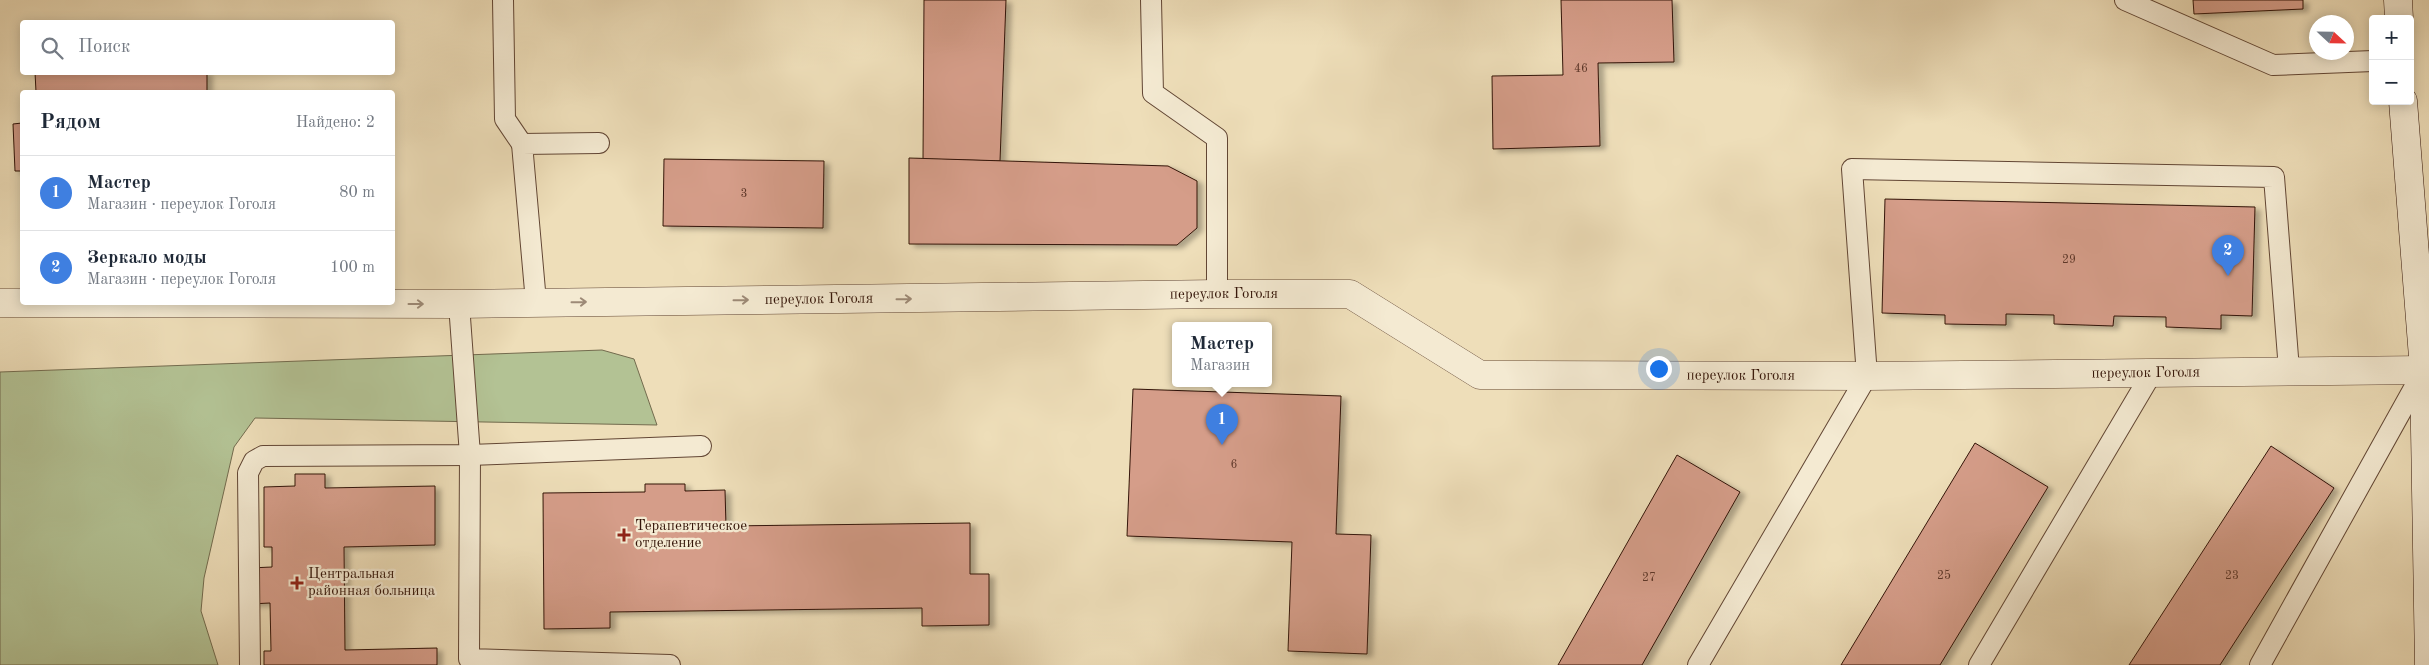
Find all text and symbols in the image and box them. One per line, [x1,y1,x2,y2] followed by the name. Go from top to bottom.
[2309,15,2354,60] north arrow
[2369,15,2414,105] map controls
[2369,15,2414,60] button: +
[20,20,395,75] search box
[38,34,66,62] icon: search
[78,38,130,57] text: Поиск
[2369,60,2414,105] button: −
[1574,63,1588,75] house number: 46
[40,112,101,133] text: Рядом
[296,115,375,131] text: Найдено: 2
[87,174,151,193] text: Мастер
[51,185,61,201] text: 1
[339,185,375,201] text: 80 m
[741,188,747,200] house number: 3
[87,197,276,213] text: Магазин · переулок Гоголя
[2212,235,2244,276] pin: 2
[87,249,207,268] text: Зеркало моды
[2062,254,2076,266] house number: 29
[51,260,61,276] text: 2
[330,260,375,276] text: 100 m
[87,272,276,288] text: Магазин · переулок Гоголя
[1170,287,1278,302] street label: переулок Гоголя
[765,291,873,307] street label: переулок Гоголя
[895,294,911,304] one-way arrow
[732,295,749,305] one-way arrow
[570,297,586,307] one-way arrow
[408,299,424,309] one-way arrow
[1172,322,1272,387] popup
[1190,335,1254,354] text: Мастер
[1646,356,1672,382] your location
[1190,358,1250,374] text: Магазин
[2091,365,2200,381] street label: переулок Гоголя
[1687,368,1795,383] street label: переулок Гоголя
[1206,404,1238,445] pin: 1
[1231,459,1238,471] house number: 6
[635,519,747,551] place label: Терапевтическое отделение
[617,528,631,542] marker: Терапевтическое отделение
[308,567,436,599] place label: Центральная районная больница
[1937,569,1951,582] house number: 25
[2225,570,2239,582] house number: 23
[1642,572,1656,584] house number: 27
[290,576,304,590] marker: Центральная районная больница

